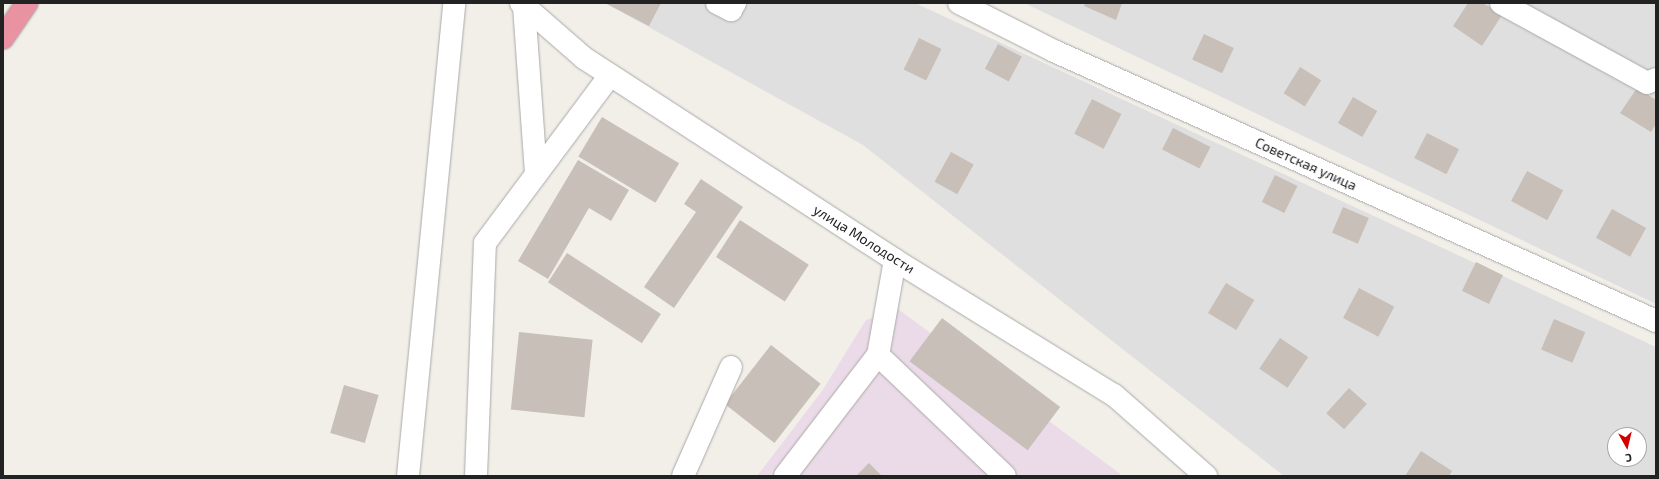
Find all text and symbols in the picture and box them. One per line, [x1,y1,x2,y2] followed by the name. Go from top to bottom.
[1253,134,1359,194] street label: Советская улица
[810,201,918,277] street label: улица Молодости
[1607,427,1647,467] north arrow
[1624,452,1633,465] text: С

